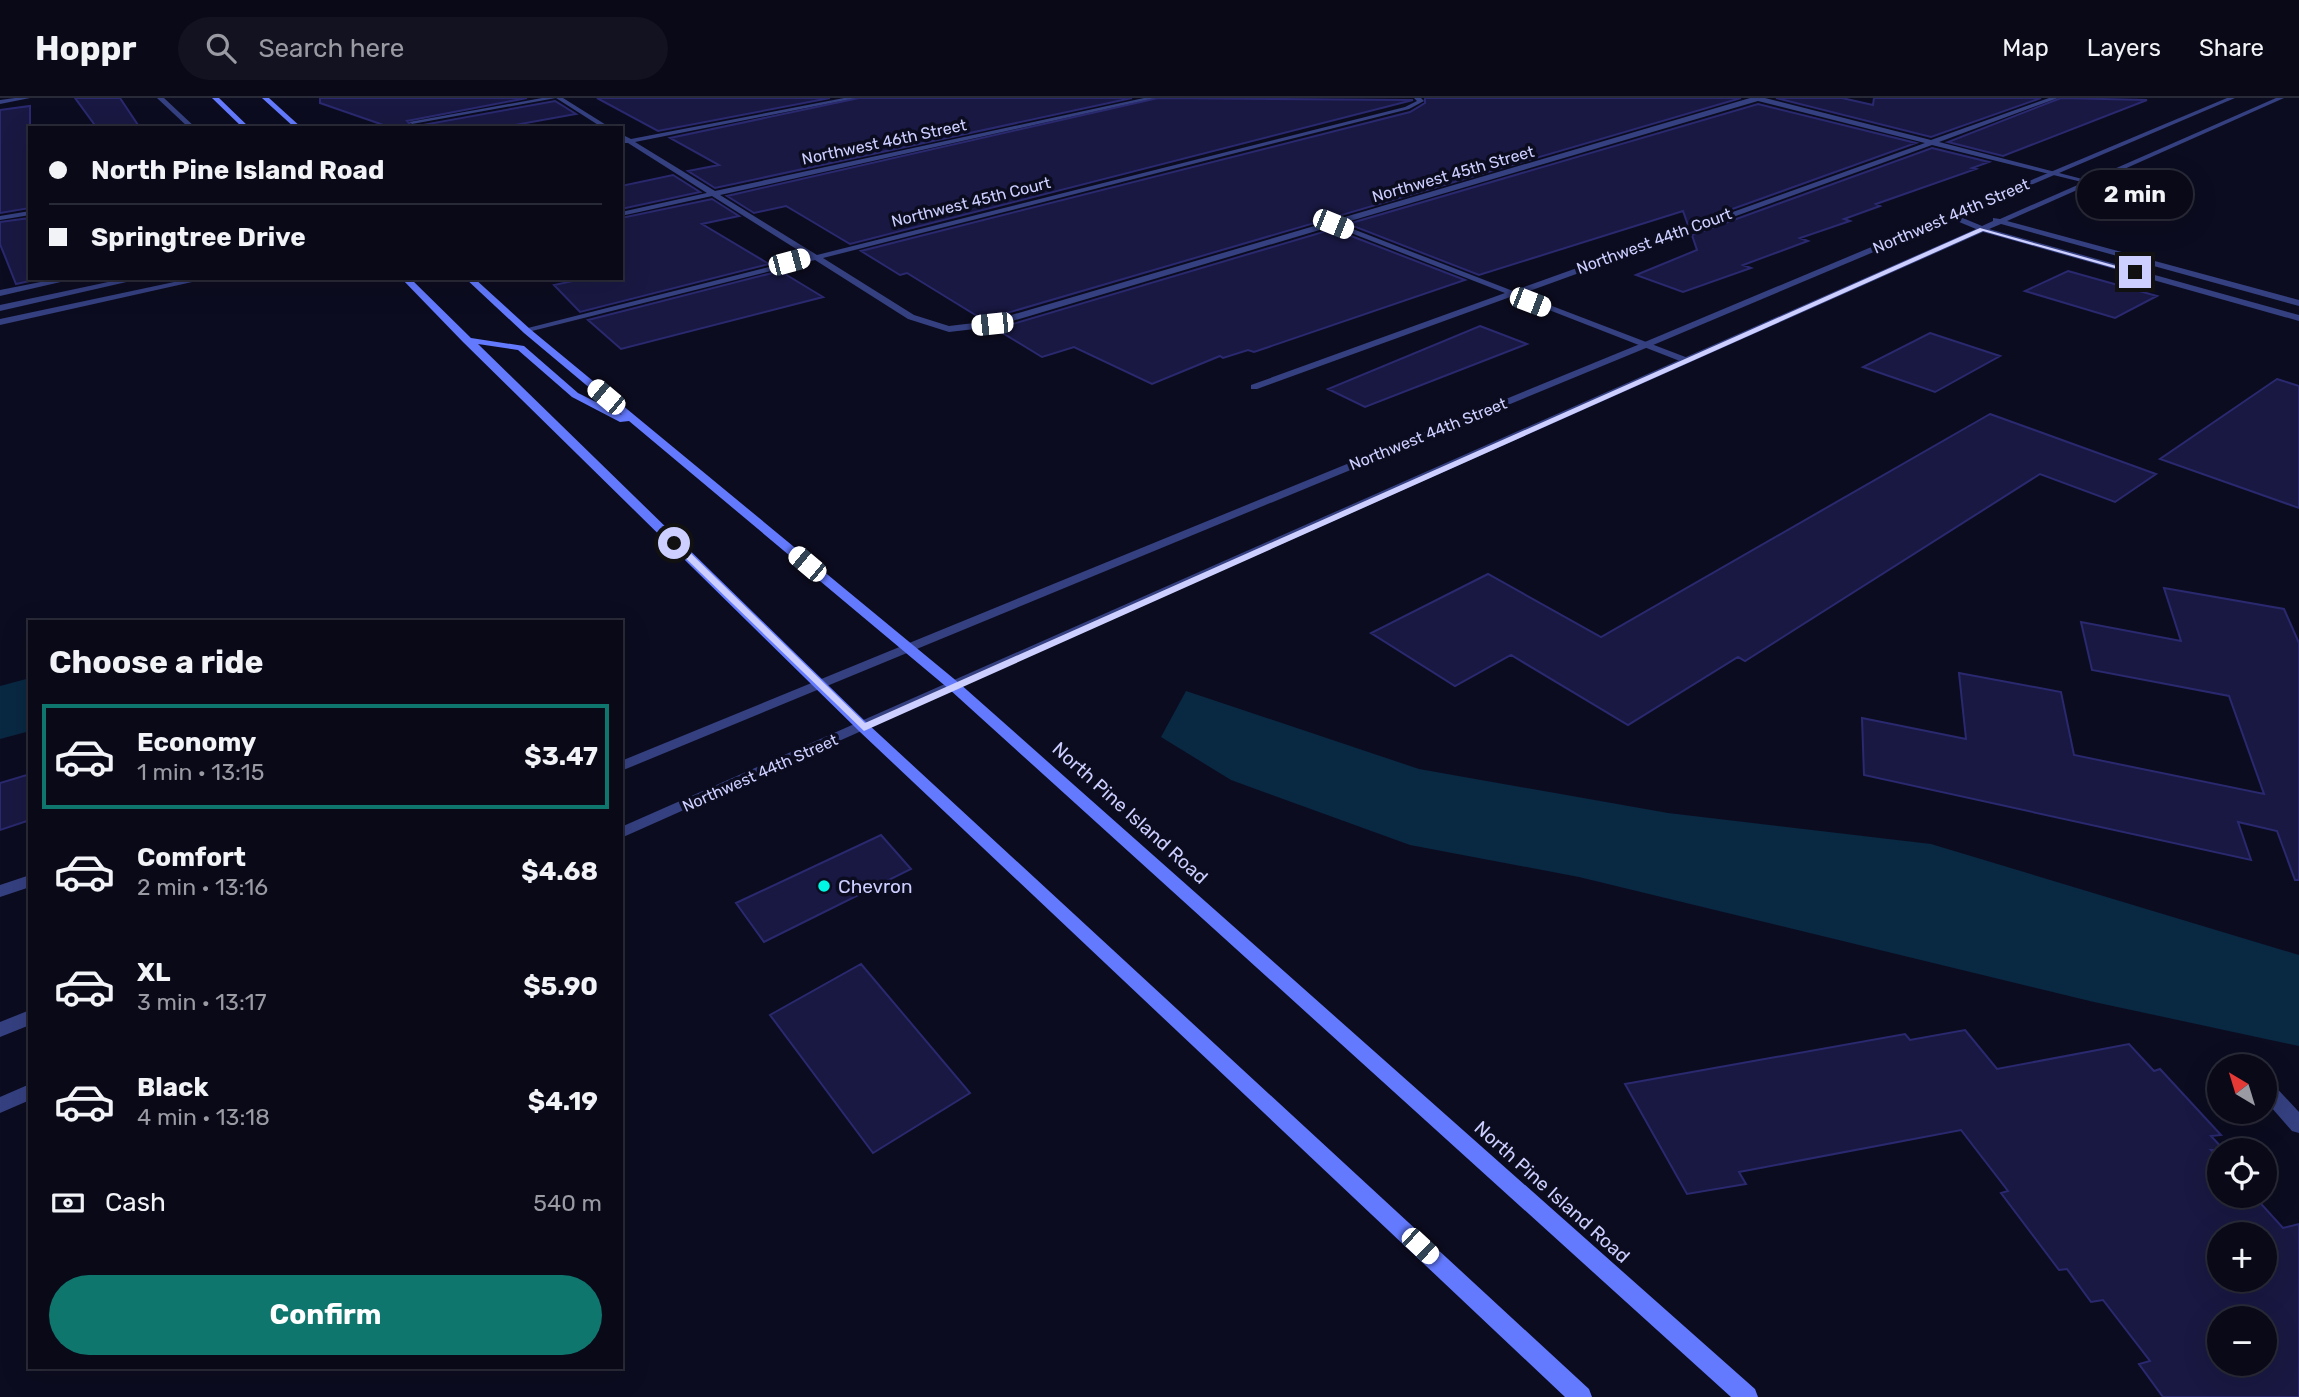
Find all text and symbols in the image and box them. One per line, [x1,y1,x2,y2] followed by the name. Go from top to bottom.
[178,17,668,80] search box
[35,29,136,68] text: Hoppr
[202,29,240,67] icon: search
[258,33,404,64] text: Search here
[2002,34,2049,62] text: Map
[2087,34,2161,62] text: Layers
[2199,34,2264,62] text: Share
[800,115,968,169] street label: Northwest 46th Street
[1370,142,1536,206] street label: Northwest 45th Street
[91,155,384,186] text: North Pine Island Road
[2077,170,2193,220] callout: 2 min
[889,173,1053,231] street label: Northwest 45th Court
[1870,174,2032,258] street label: Northwest 44th Street
[2104,180,2166,208] text: 2 min
[1574,204,1734,278] street label: Northwest 44th Court
[1310,206,1357,242] car
[91,222,306,253] text: Springtree Drive
[766,246,813,278] car
[2119,256,2151,288] route end
[1507,285,1554,319] car
[971,311,1014,337] car
[584,375,629,419] car
[1346,394,1510,474] street label: Northwest 44th Street
[658,527,690,559] route start
[785,542,830,586] car
[49,643,263,681] text: Choose a ride
[53,725,116,788] icon: car
[137,727,256,758] text: Economy
[679,730,841,816] street label: Northwest 44th Street
[1048,737,1212,889] street label: North Pine Island Road
[524,741,598,772] text: $3.47
[137,758,264,786] text: 1 min · 13:15
[53,840,116,903] icon: car
[137,842,246,873] text: Comfort
[521,856,598,887] text: $4.68
[137,873,268,901] text: 2 min · 13:16
[838,875,913,898] place label: Chevron
[816,878,832,894] marker: Chevron
[53,955,116,1018] icon: car
[137,957,170,988] text: XL
[523,971,598,1002] text: $5.90
[137,988,266,1016] text: 3 min · 13:17
[2207,1054,2277,1124] north arrow
[2207,1054,2277,1376] map controls
[53,1070,116,1133] icon: car
[137,1072,209,1103] text: Black
[528,1086,598,1117] text: $4.19
[137,1103,270,1131] text: 4 min · 13:18
[1470,1116,1634,1268] street label: North Pine Island Road
[2207,1138,2277,1208] button: locate
[49,1184,87,1222] icon: cash
[105,1187,166,1218] text: Cash
[533,1189,602,1217] text: 540 m
[2207,1222,2277,1292] button: +
[1398,1224,1443,1268] car
[49,1275,602,1355] button: Confirm
[2207,1306,2277,1376] button: −

